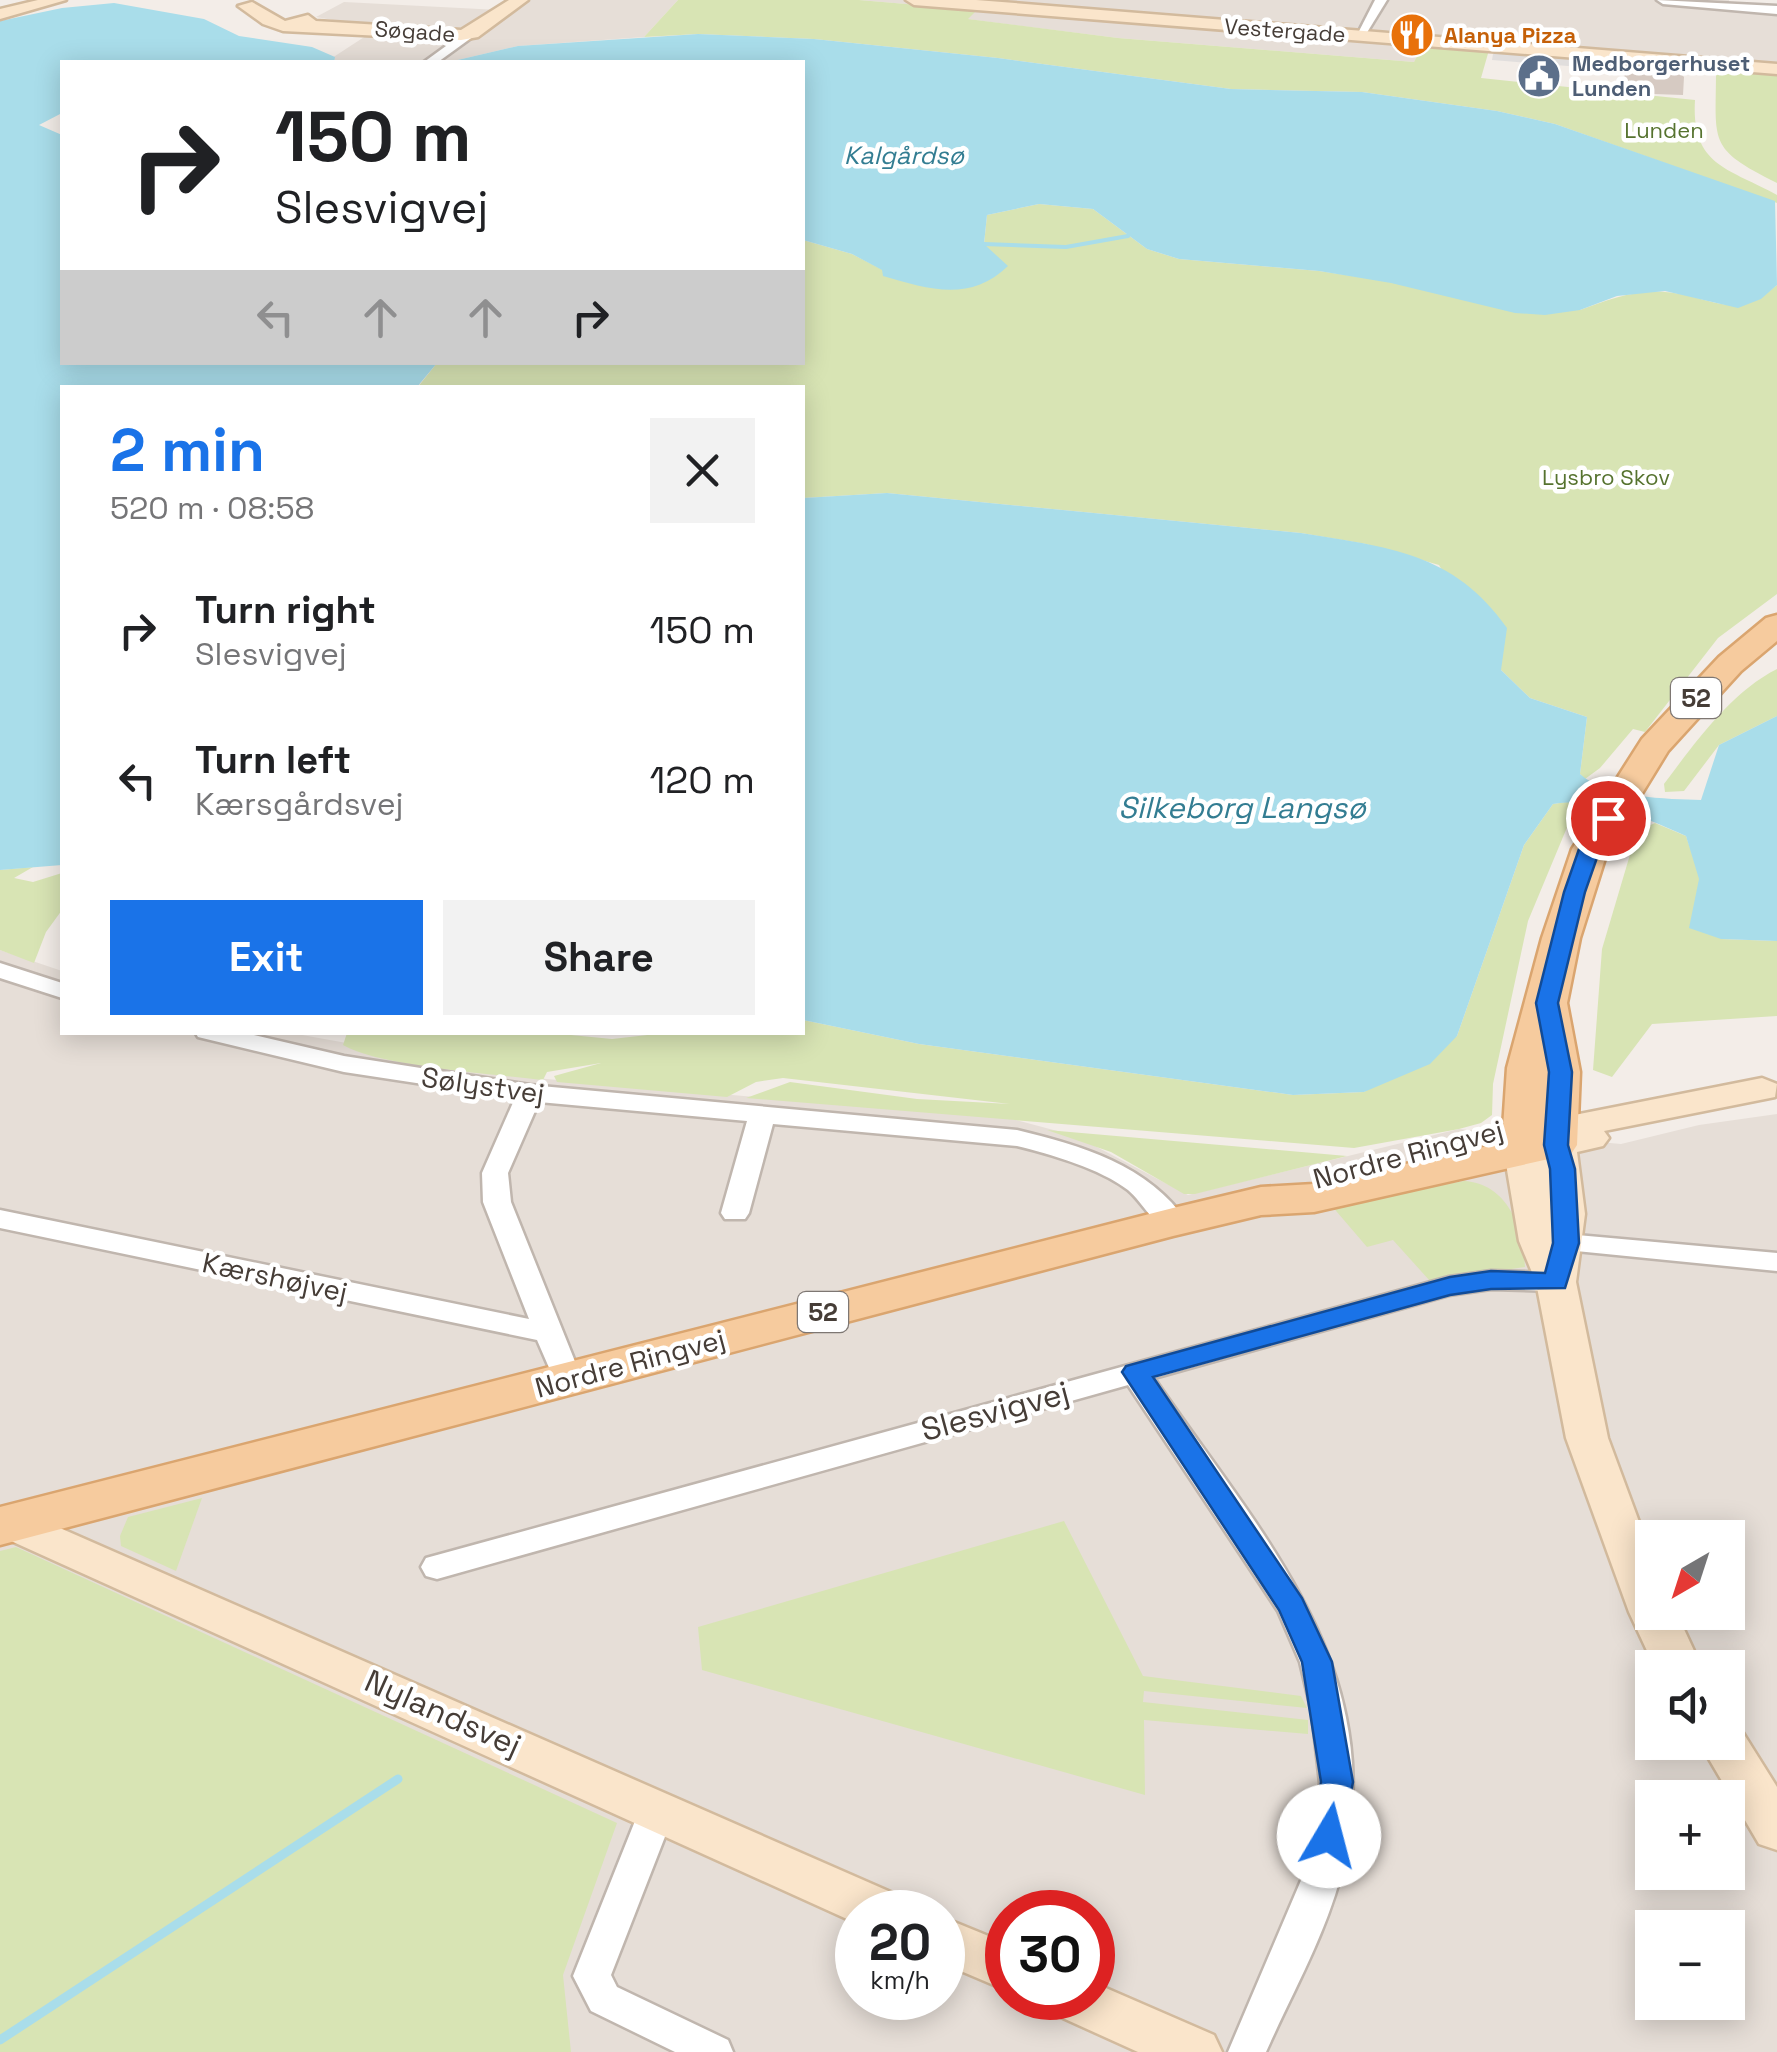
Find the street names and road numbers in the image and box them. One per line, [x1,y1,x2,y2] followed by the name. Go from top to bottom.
[1223,12,1347,48] street label: Vestergade
[374,14,456,48] street label: Søgade
[1671,678,1721,718] road number: 52
[419,1059,547,1111] street label: Sølystvej
[1309,1111,1507,1197] street label: Nordre Ringvej
[199,1244,351,1310] street label: Kærshøjvej
[798,1292,848,1332] road number: 52
[531,1320,729,1406] street label: Nordre Ringvej
[917,1372,1073,1450] street label: Slesvigvej
[359,1661,527,1765] street label: Nylandsvej

